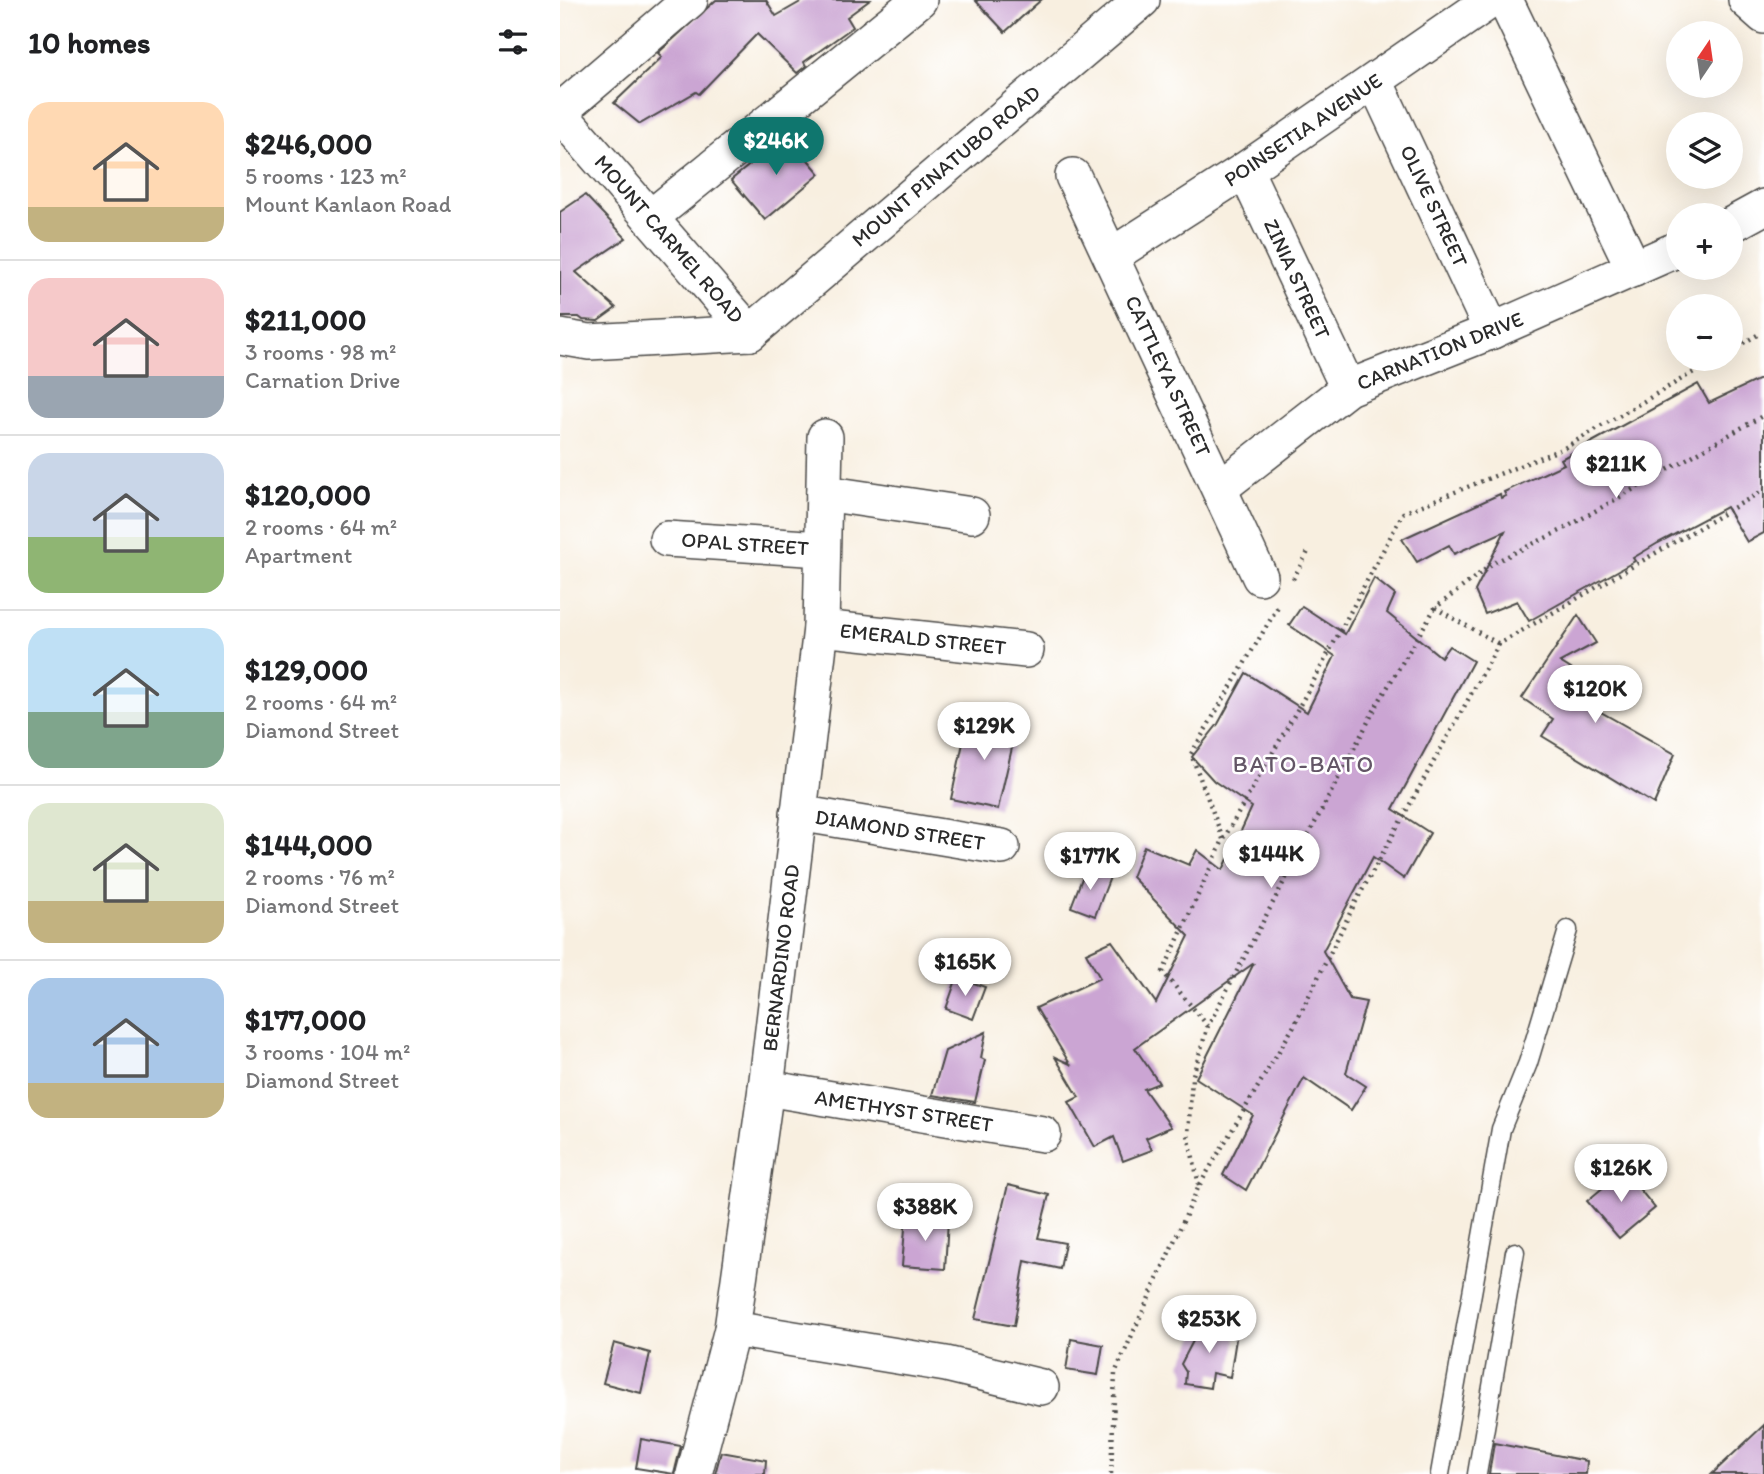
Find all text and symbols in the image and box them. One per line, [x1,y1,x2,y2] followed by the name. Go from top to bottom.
[1666,21,1743,98] north arrow
[1666,21,1743,371] map controls
[494,23,532,61] icon: filters
[28,24,151,61] text: 10 homes
[1219,67,1386,192] street label: POINSETIA AVENUE
[846,79,1045,252] street label: MOUNT PINATUBO ROAD
[1666,112,1743,189] button: layers
[727,118,825,177] pin: $246K
[245,125,372,162] text: $246,000
[744,126,808,154] text: $246K
[84,130,168,214] icon: home
[1395,141,1474,271] street label: OLIVE STREET
[589,149,749,328] street label: MOUNT CARMEL ROAD
[245,162,407,190] text: 5 rooms · 123 m²
[245,190,451,218] text: Mount Kanlaon Road
[1666,203,1743,280] button: +
[1259,215,1336,343] street label: ZINIA STREET
[1120,291,1217,460] street label: CATTLEYA STREET
[1666,294,1743,371] button: −
[245,301,366,338] text: $211,000
[84,306,168,390] icon: home
[1353,306,1527,395] street label: CARNATION DRIVE
[245,338,396,366] text: 3 rooms · 98 m²
[245,366,400,394] text: Carnation Drive
[1567,440,1665,500] pin: $211K
[1586,449,1646,477] text: $211K
[245,476,371,513] text: $120,000
[84,481,168,565] icon: home
[245,513,397,541] text: 2 rooms · 64 m²
[681,527,810,560] street label: OPAL STREET
[245,541,352,569] text: Apartment
[839,617,1008,660] street label: EMERALD STREET
[245,651,368,688] text: $129,000
[84,656,168,740] icon: home
[1546,666,1644,725] pin: $120K
[1563,674,1627,702] text: $120K
[245,688,397,716] text: 2 rooms · 64 m²
[935,702,1033,762] pin: $129K
[953,711,1015,739] text: $129K
[245,716,399,744] text: Diamond Street
[1233,750,1375,778] district label: BATO-BATO
[813,804,987,855] street label: DIAMOND STREET
[245,826,373,863] text: $144,000
[1222,830,1320,890] pin: $144K
[84,831,168,915] icon: home
[1041,832,1139,892] pin: $177K
[1239,839,1303,867] text: $144K
[1060,841,1120,869] text: $177K
[245,863,395,891] text: 2 rooms · 76 m²
[757,863,804,1053] street label: BERNARDINO ROAD
[245,891,399,919] text: Diamond Street
[916,939,1014,998] pin: $165K
[934,947,996,975] text: $165K
[245,1001,366,1038] text: $177,000
[84,1006,168,1090] icon: home
[245,1038,410,1066] text: 3 rooms · 104 m²
[245,1066,399,1094] text: Diamond Street
[813,1084,995,1137] street label: AMETHYST STREET
[1572,1144,1670,1204] pin: $126K
[1590,1153,1652,1181] text: $126K
[876,1184,974,1243] pin: $388K
[893,1192,957,1220] text: $388K
[1160,1296,1258,1355] pin: $253K
[1177,1304,1241,1332] text: $253K

